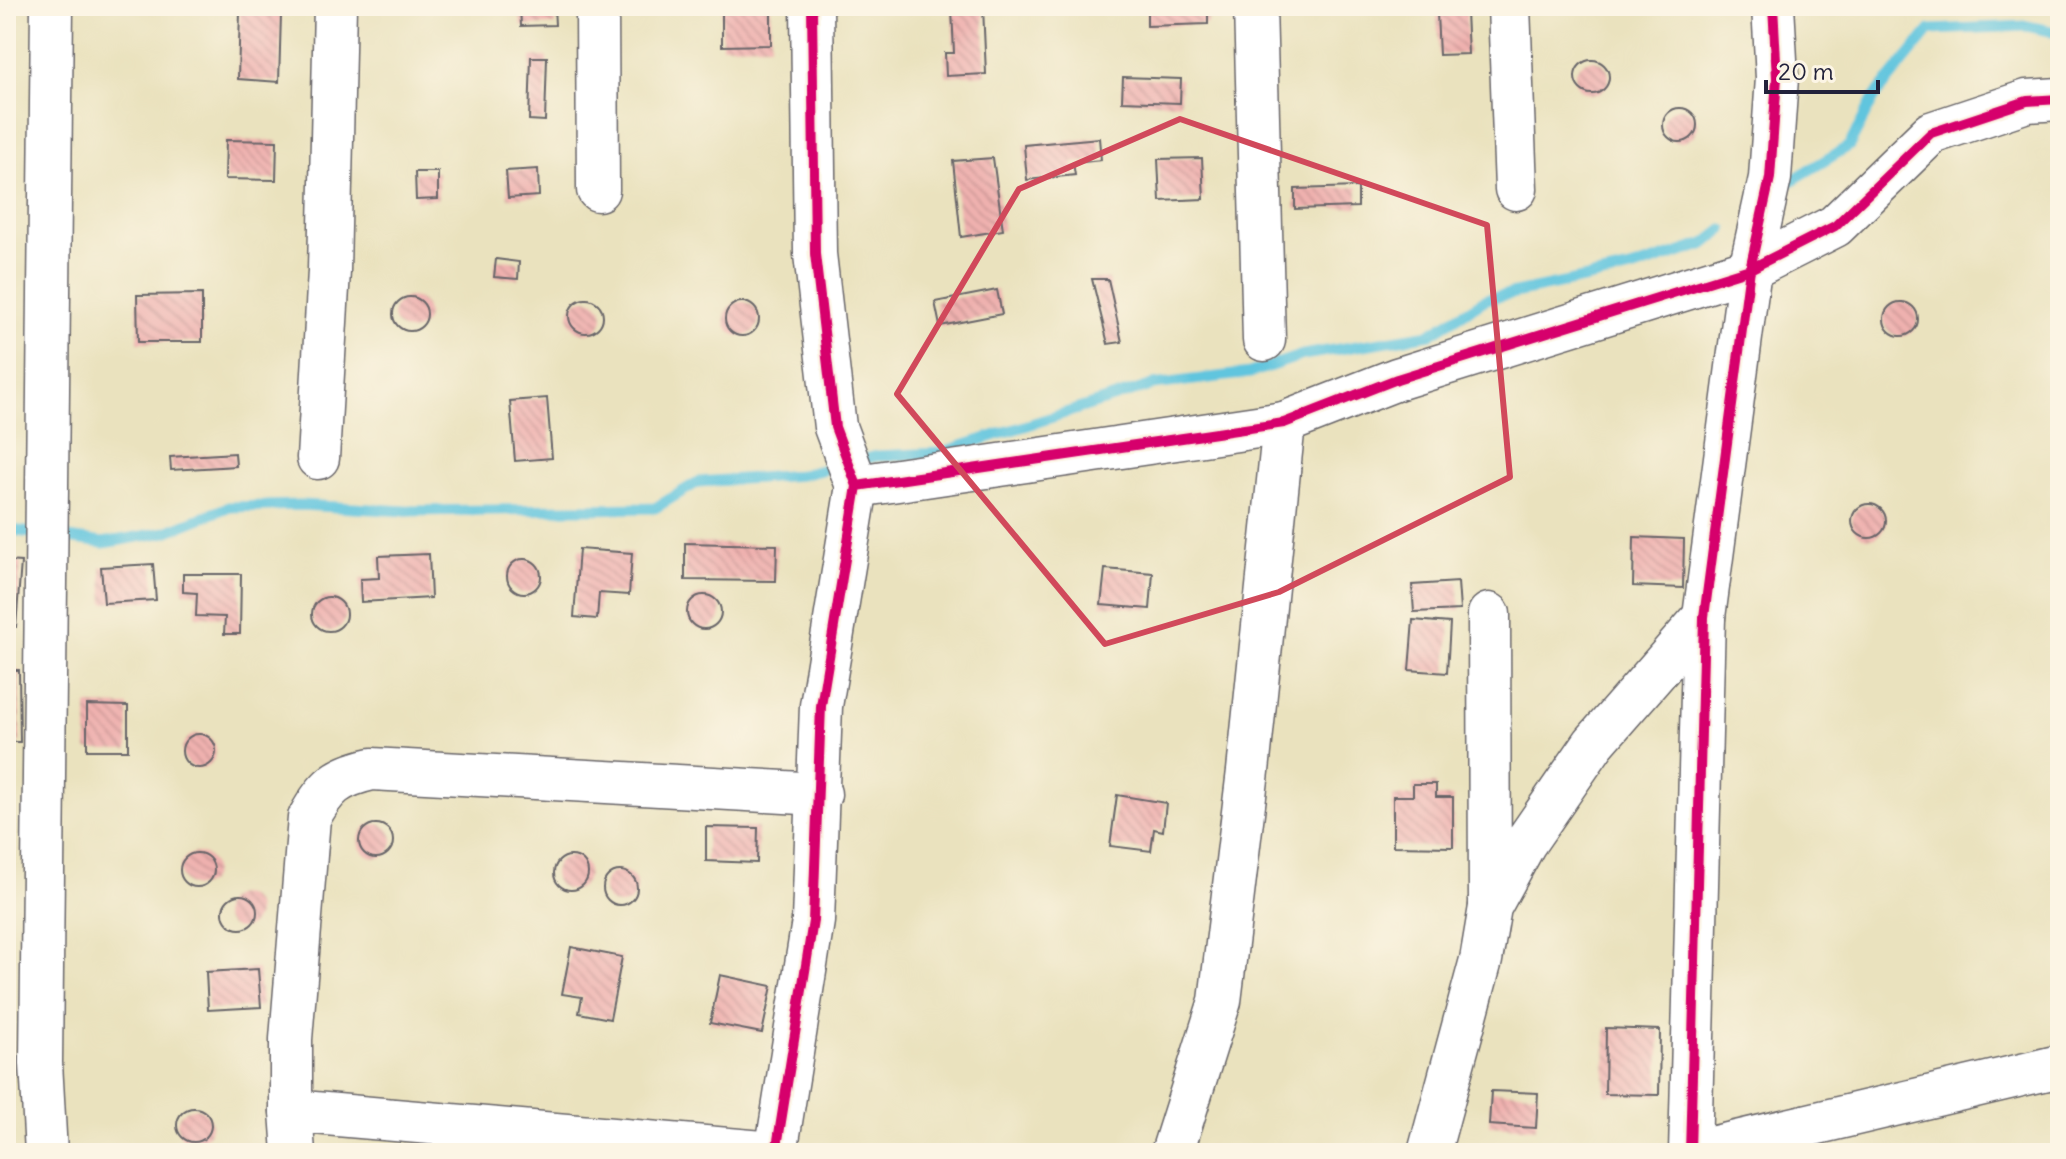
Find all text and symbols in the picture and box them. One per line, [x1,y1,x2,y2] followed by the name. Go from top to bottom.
[1766,44,1878,94] scale bar
[1778,56,1834,86] text: 20 m

